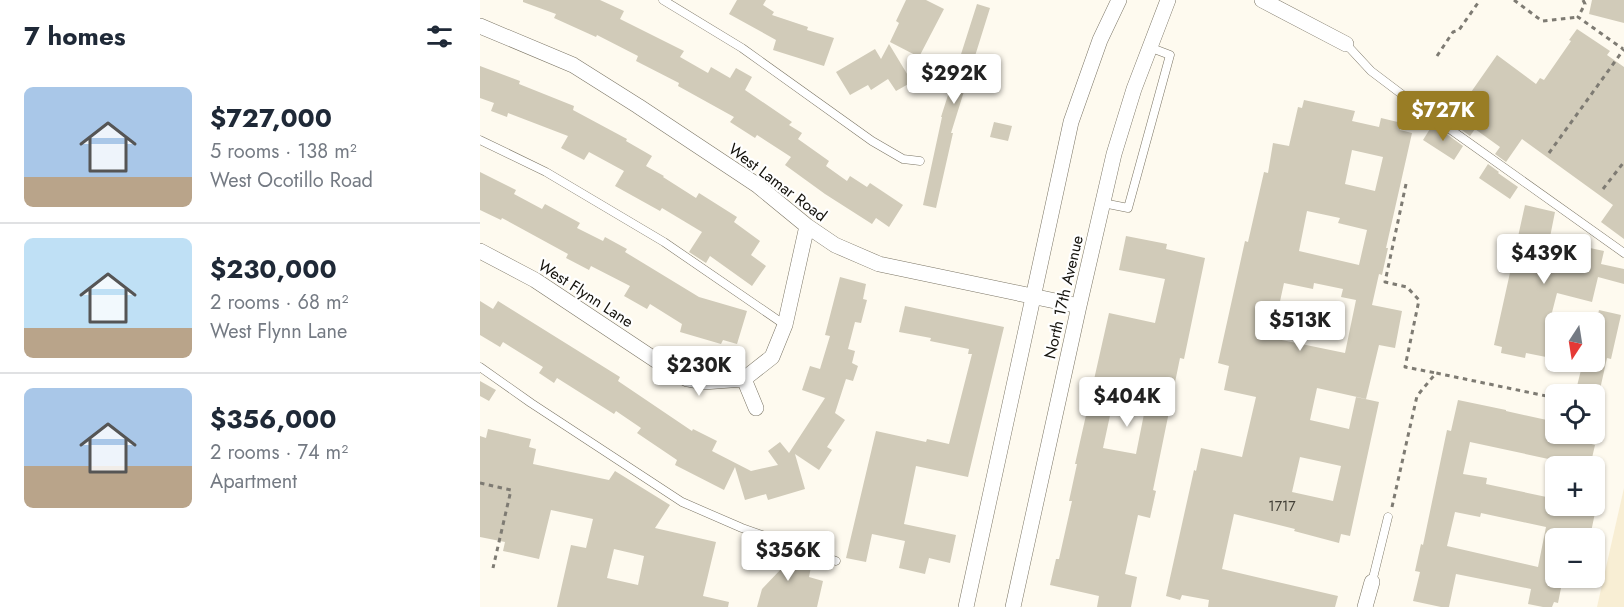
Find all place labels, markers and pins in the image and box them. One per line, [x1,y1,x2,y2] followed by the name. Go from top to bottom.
[912,54,996,105] pin: $292K
[1401,91,1485,142] pin: $727K
[1502,234,1586,285] pin: $439K
[1258,301,1342,352] pin: $513K
[657,346,741,397] pin: $230K
[1085,377,1169,428] pin: $404K
[746,531,830,582] pin: $356K

